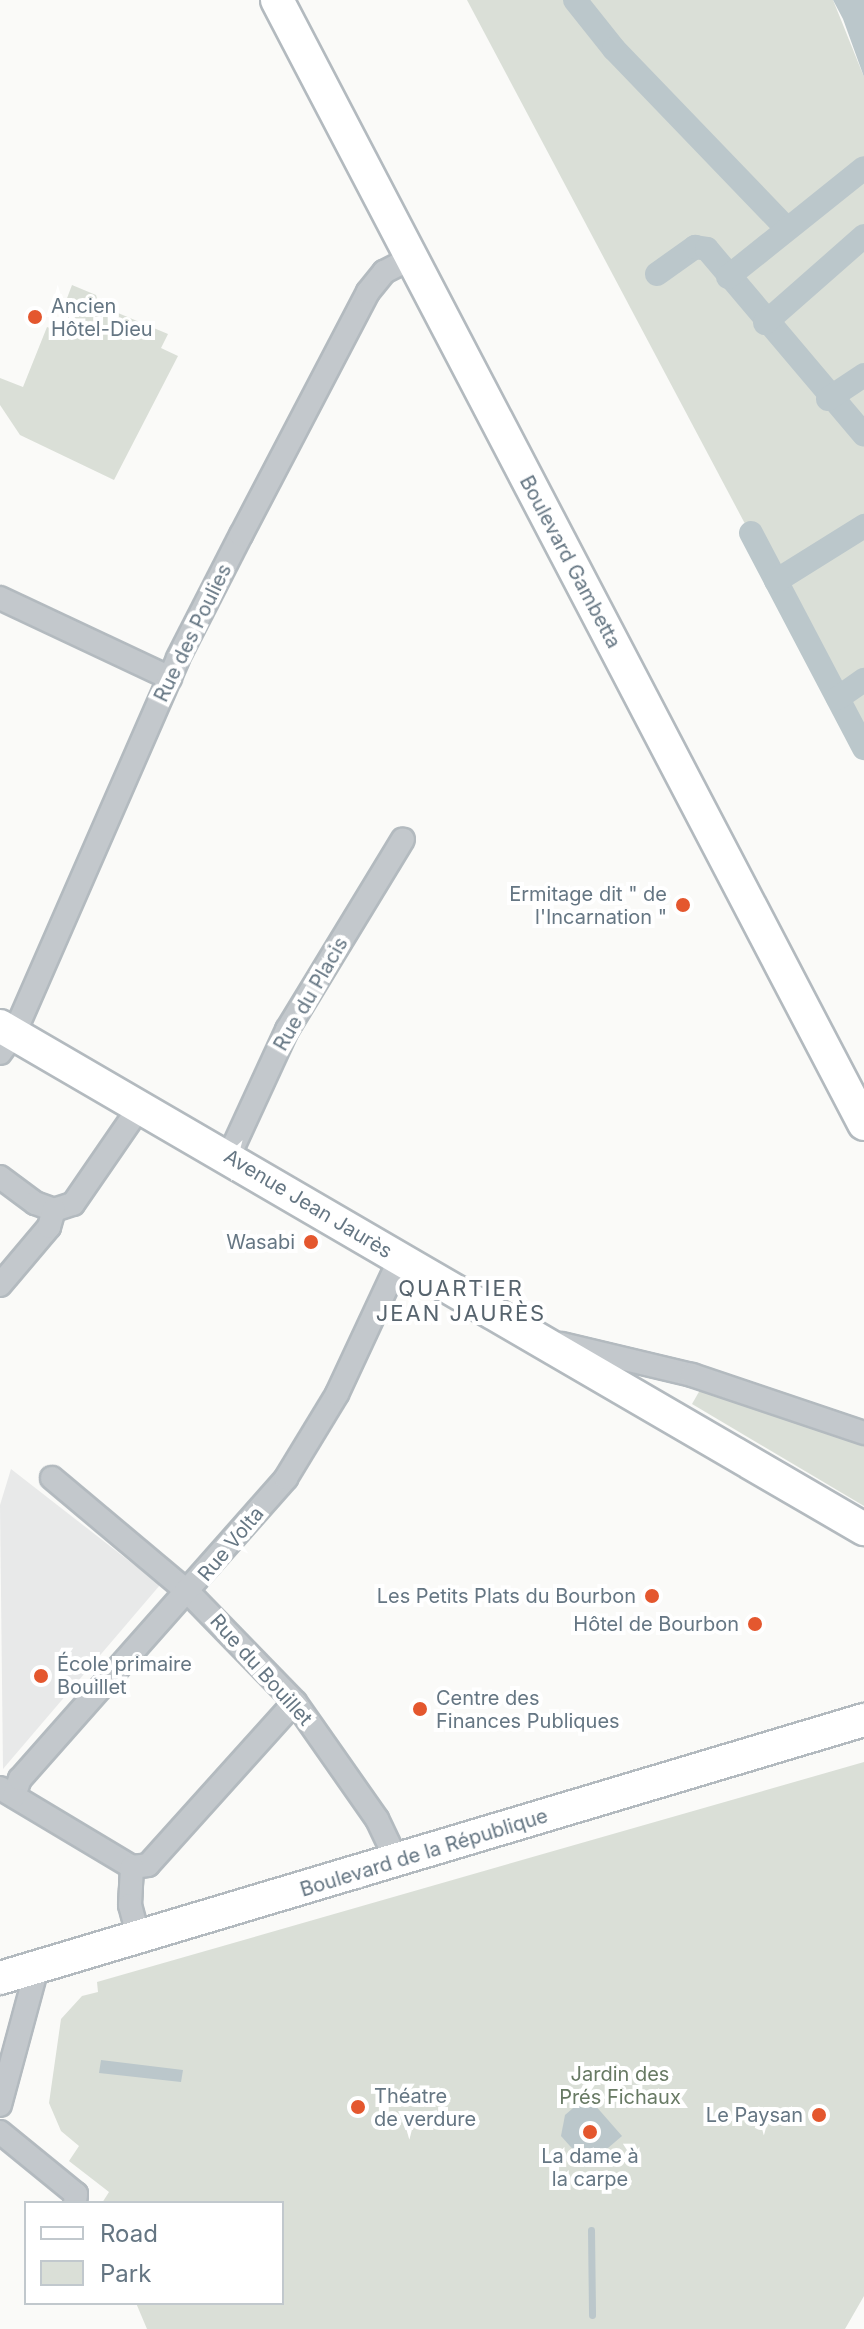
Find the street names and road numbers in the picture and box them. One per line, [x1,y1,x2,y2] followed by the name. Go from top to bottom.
[514,472,626,652] street label: Boulevard Gambetta
[149,560,237,706] street label: Rue des Poulies
[269,933,353,1055] street label: Rue du Placis
[220,1144,396,1264] street label: Avenue Jean Jaurès
[193,1502,269,1586] street label: Rue Volta
[205,1609,317,1731] street label: Rue du Bouillet
[297,1804,551,1902] street label: Boulevard de la République

